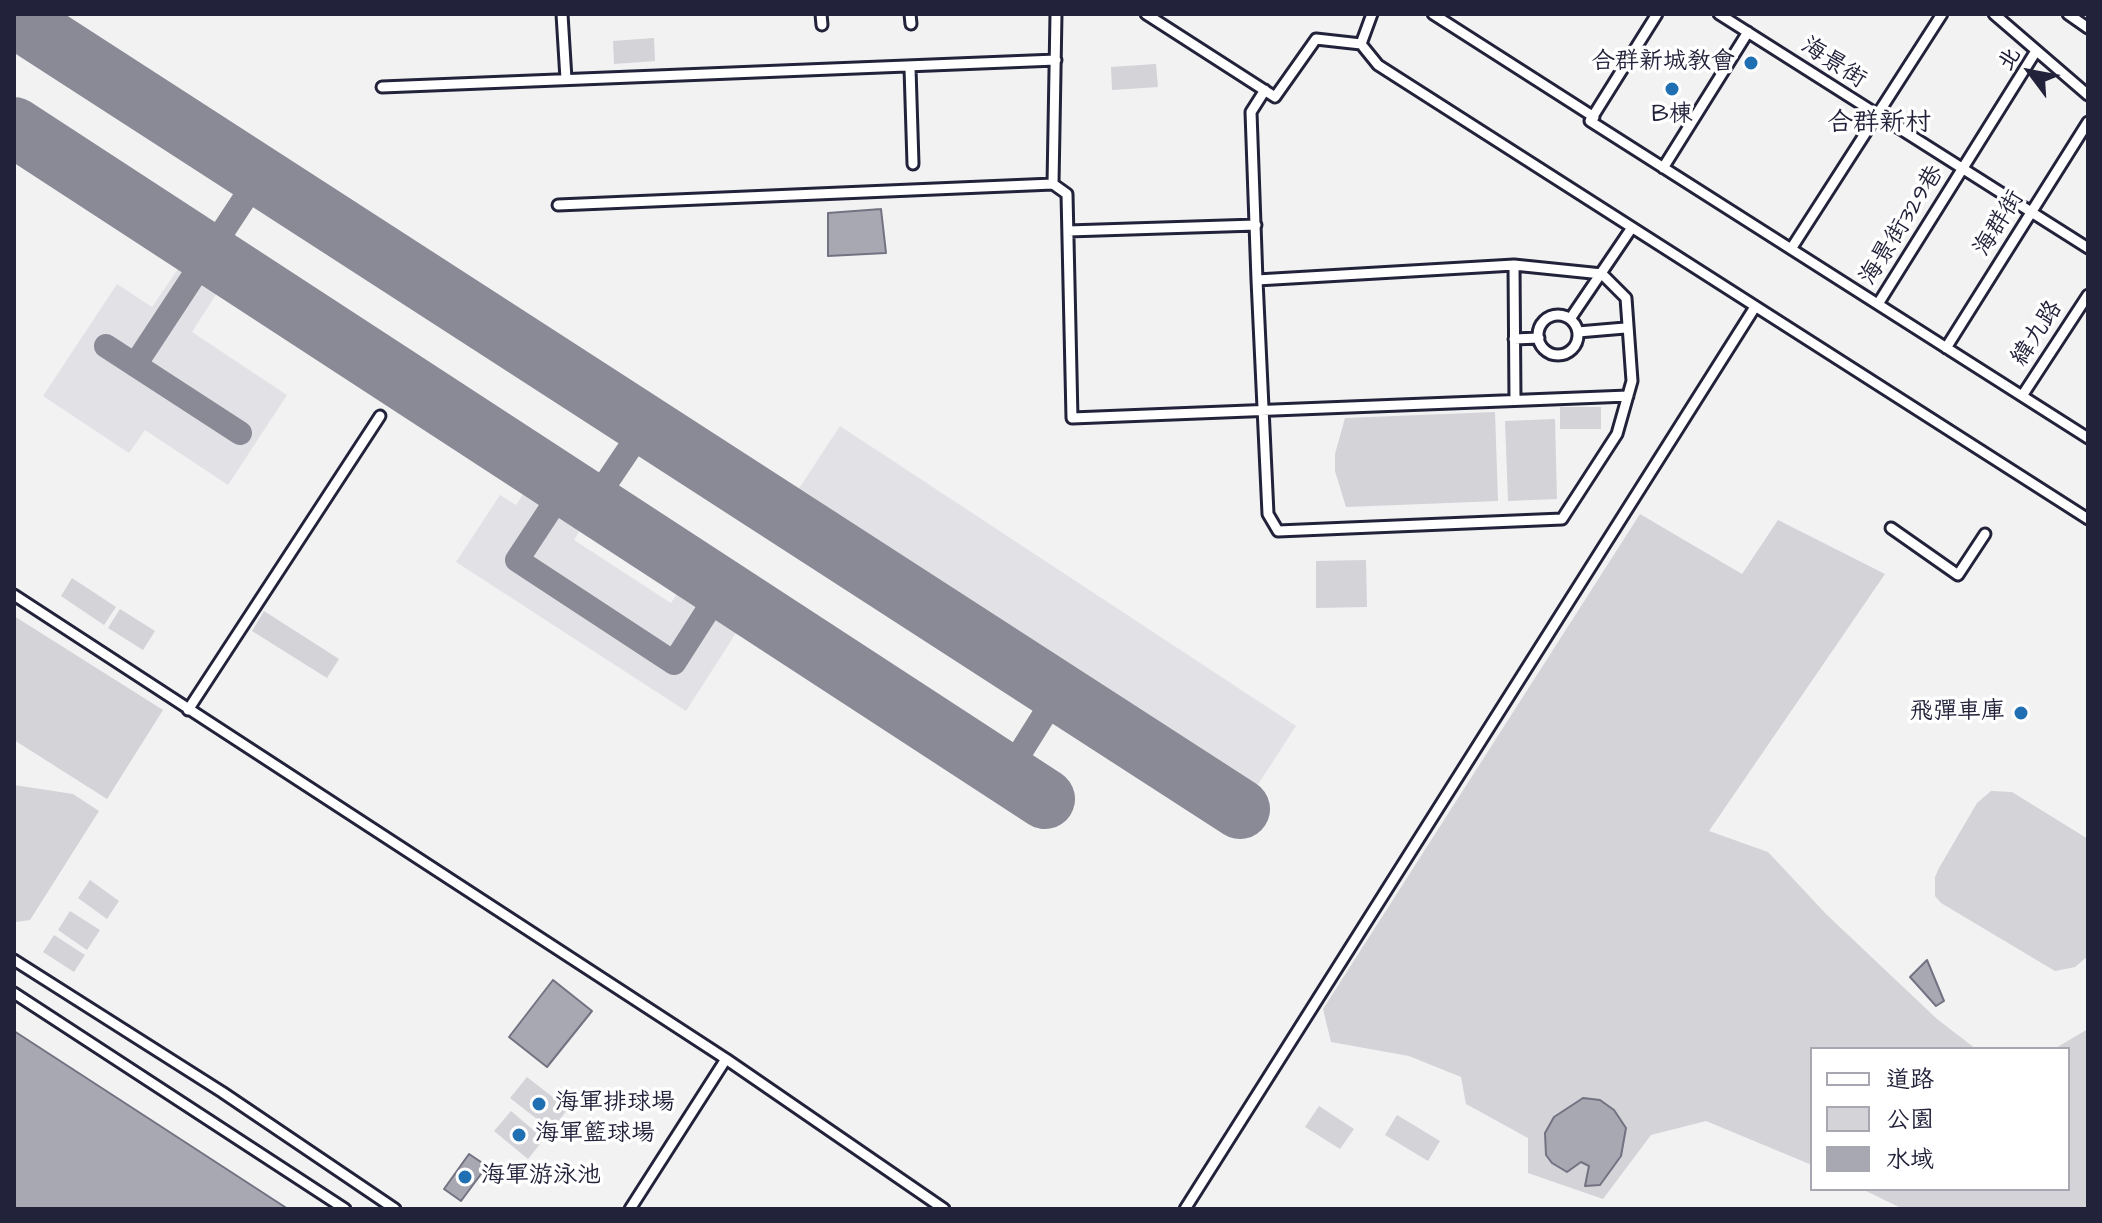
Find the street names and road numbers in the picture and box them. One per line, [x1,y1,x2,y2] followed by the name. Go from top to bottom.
[1795,32,1871,96] street label: 海景街
[1855,161,1951,291] street label: 海景街329巷
[1969,186,2031,262] street label: 海群街
[2006,296,2070,372] street label: 緯九路

